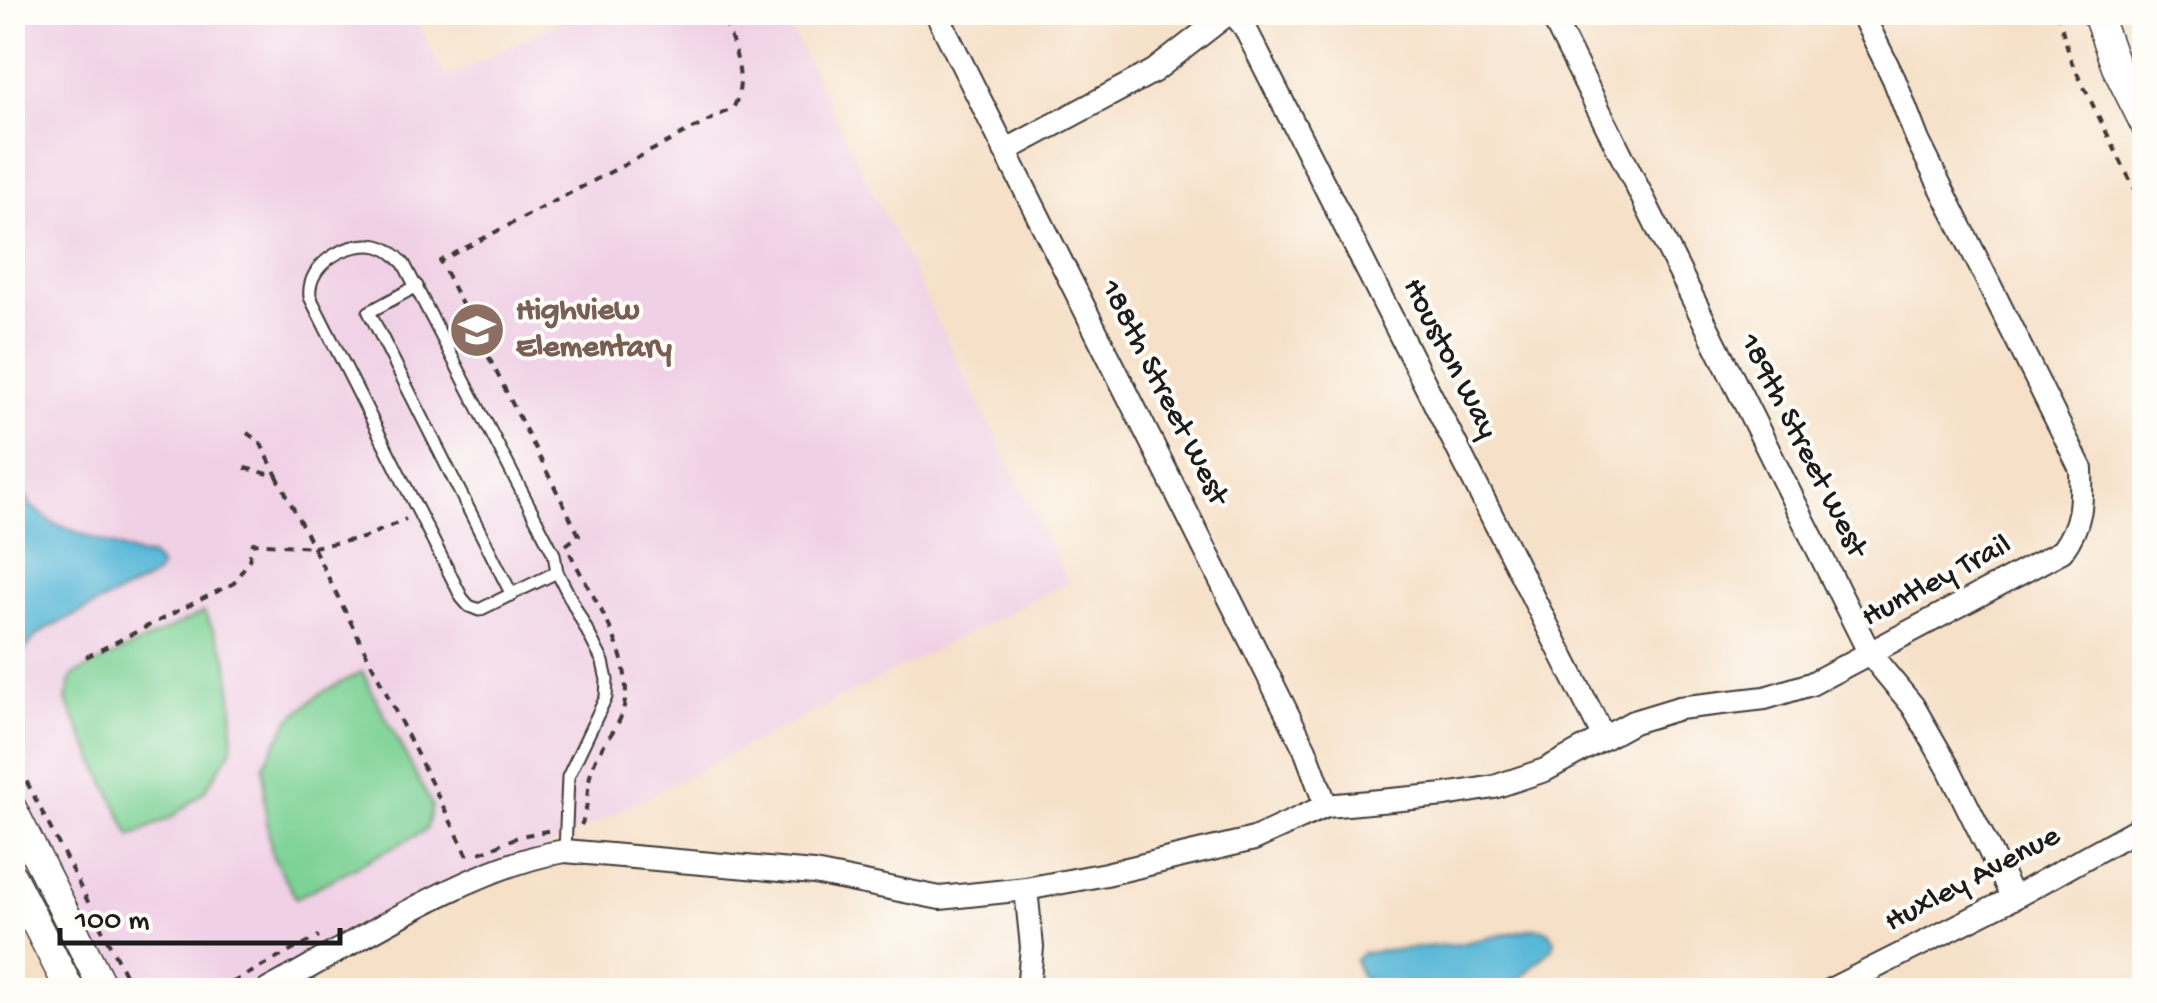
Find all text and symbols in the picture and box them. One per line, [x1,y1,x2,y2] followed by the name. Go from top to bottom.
[1392,272,1506,446] street label: Houston Way
[1089,273,1237,514] street label: 188th Street West
[516,293,672,368] place label: Highview Elementary
[447,300,507,360] school or university icon: Highview Elementary
[1729,327,1876,567] street label: 189th Street West
[1856,527,2018,637] street label: Huntley Trail
[1879,818,2068,942] street label: Huxley Avenue
[60,883,340,945] scale bar
[74,905,150,940] text: 100 m

